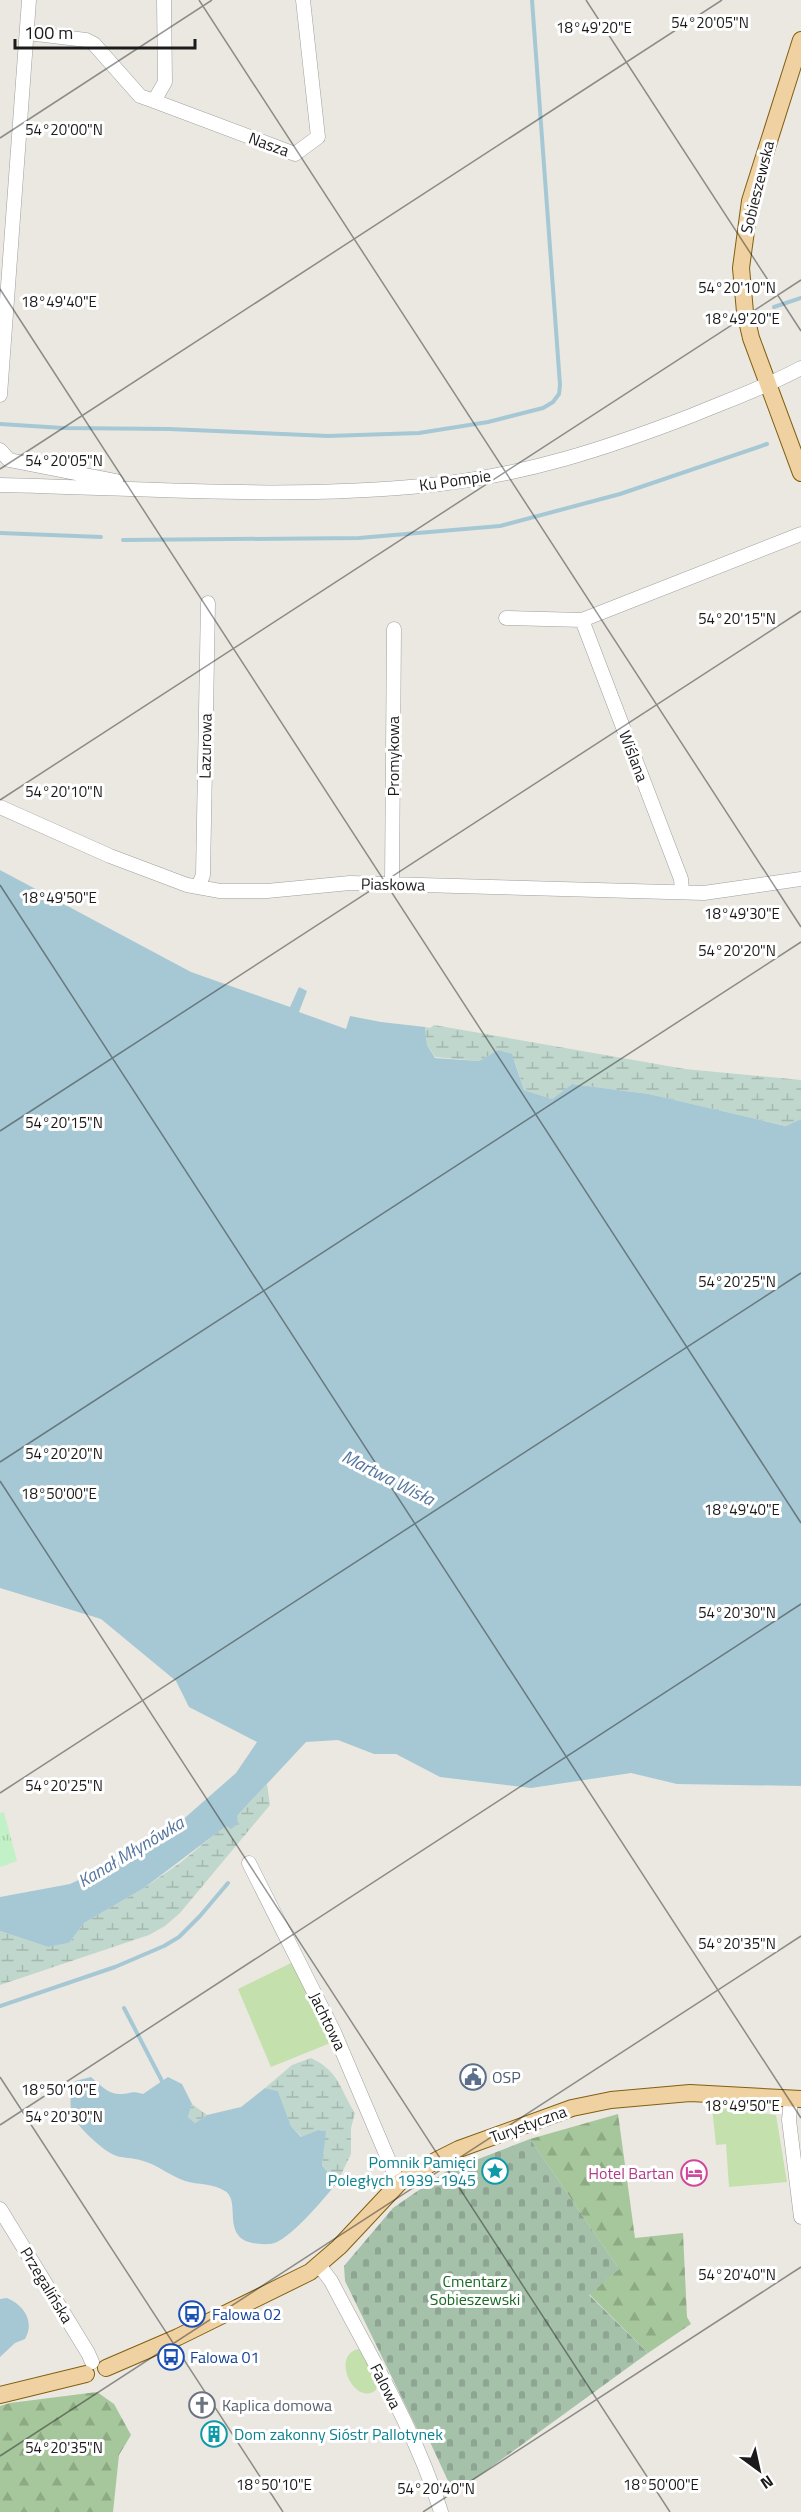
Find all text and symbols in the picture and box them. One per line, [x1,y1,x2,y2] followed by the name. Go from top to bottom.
[671,11,749,34] text: 54°20'05"N
[15,12,195,50] scale bar
[556,16,632,39] text: 18°49'20"E
[24,19,73,46] text: 100 m
[25,118,103,141] text: 54°20'00"N
[245,126,293,162] street label: Nasza
[734,138,780,236] street label: Sobieszewska
[698,276,776,299] text: 54°20'10"N
[21,290,97,313] text: 18°49'40"E
[704,307,780,330] text: 18°49'20"E
[25,449,103,472] text: 54°20'05"N
[418,463,492,497] street label: Ku Pompie
[698,607,776,630] text: 54°20'15"N
[192,713,218,779] street label: Lazurowa
[381,716,405,796] street label: Promykowa
[613,727,655,785] street label: Wiślana
[25,780,103,803] text: 54°20'10"N
[361,871,425,897] street label: Piaskowa
[21,886,97,909] text: 18°49'50"E
[704,902,780,925] text: 18°49'30"E
[698,939,776,962] text: 54°20'20"N
[25,1111,103,1134] text: 54°20'15"N
[698,1270,776,1293] text: 54°20'25"N
[25,1442,103,1465] text: 54°20'20"N
[337,1443,440,1513] water label: Martwa Wisła
[21,1482,97,1505] text: 18°50'00"E
[704,1498,780,1521] text: 18°49'40"E
[698,1601,776,1624] text: 54°20'30"N
[25,1774,103,1797] text: 54°20'25"N
[73,1809,190,1894] water label: Kanał Młynówka
[698,1932,776,1955] text: 54°20'35"N
[304,1988,352,2054] street label: Jachtowa
[458,2062,488,2092] public building icon: OSP
[492,2065,521,2089] place label: OSP
[21,2078,97,2101] text: 18°50'10"E
[704,2094,780,2117] text: 18°49'50"E
[486,2099,570,2149] street label: Turystyczna
[25,2105,103,2128] text: 54°20'30"N
[328,2150,476,2192] place label: Pomnik Pamięci Poległych 1939-1945
[480,2156,510,2186] place icon: Pomnik Pamięci Poległych 1939-1945
[679,2158,709,2188] hotel icon: Hotel Bartan
[588,2161,674,2185] place label: Hotel Bartan
[15,2242,79,2328] street label: Przegalińska
[698,2263,776,2286] text: 54°20'40"N
[430,2269,520,2311] park label: Cmentarz Sobieszewski
[177,2299,207,2329] bus stop icon: Falowa 02
[212,2302,282,2326] place label: Falowa 02
[156,2342,186,2372] bus stop icon: Falowa 01
[190,2345,260,2369] place label: Falowa 01
[364,2359,408,2413] street label: Falowa
[187,2390,217,2420] church icon: Kaplica domowa
[222,2393,332,2417] place label: Kaplica domowa
[199,2419,229,2449] building icon: Dom zakonny Sióstr Pallotynek
[234,2422,443,2446] place label: Dom zakonny Sióstr Pallotynek
[25,2436,103,2459] text: 54°20'35"N
[729,2440,789,2500] north arrow
[756,2469,778,2496] text: N
[236,2473,312,2496] text: 18°50'10"E
[623,2473,699,2496] text: 18°50'00"E
[397,2477,475,2500] text: 54°20'40"N

